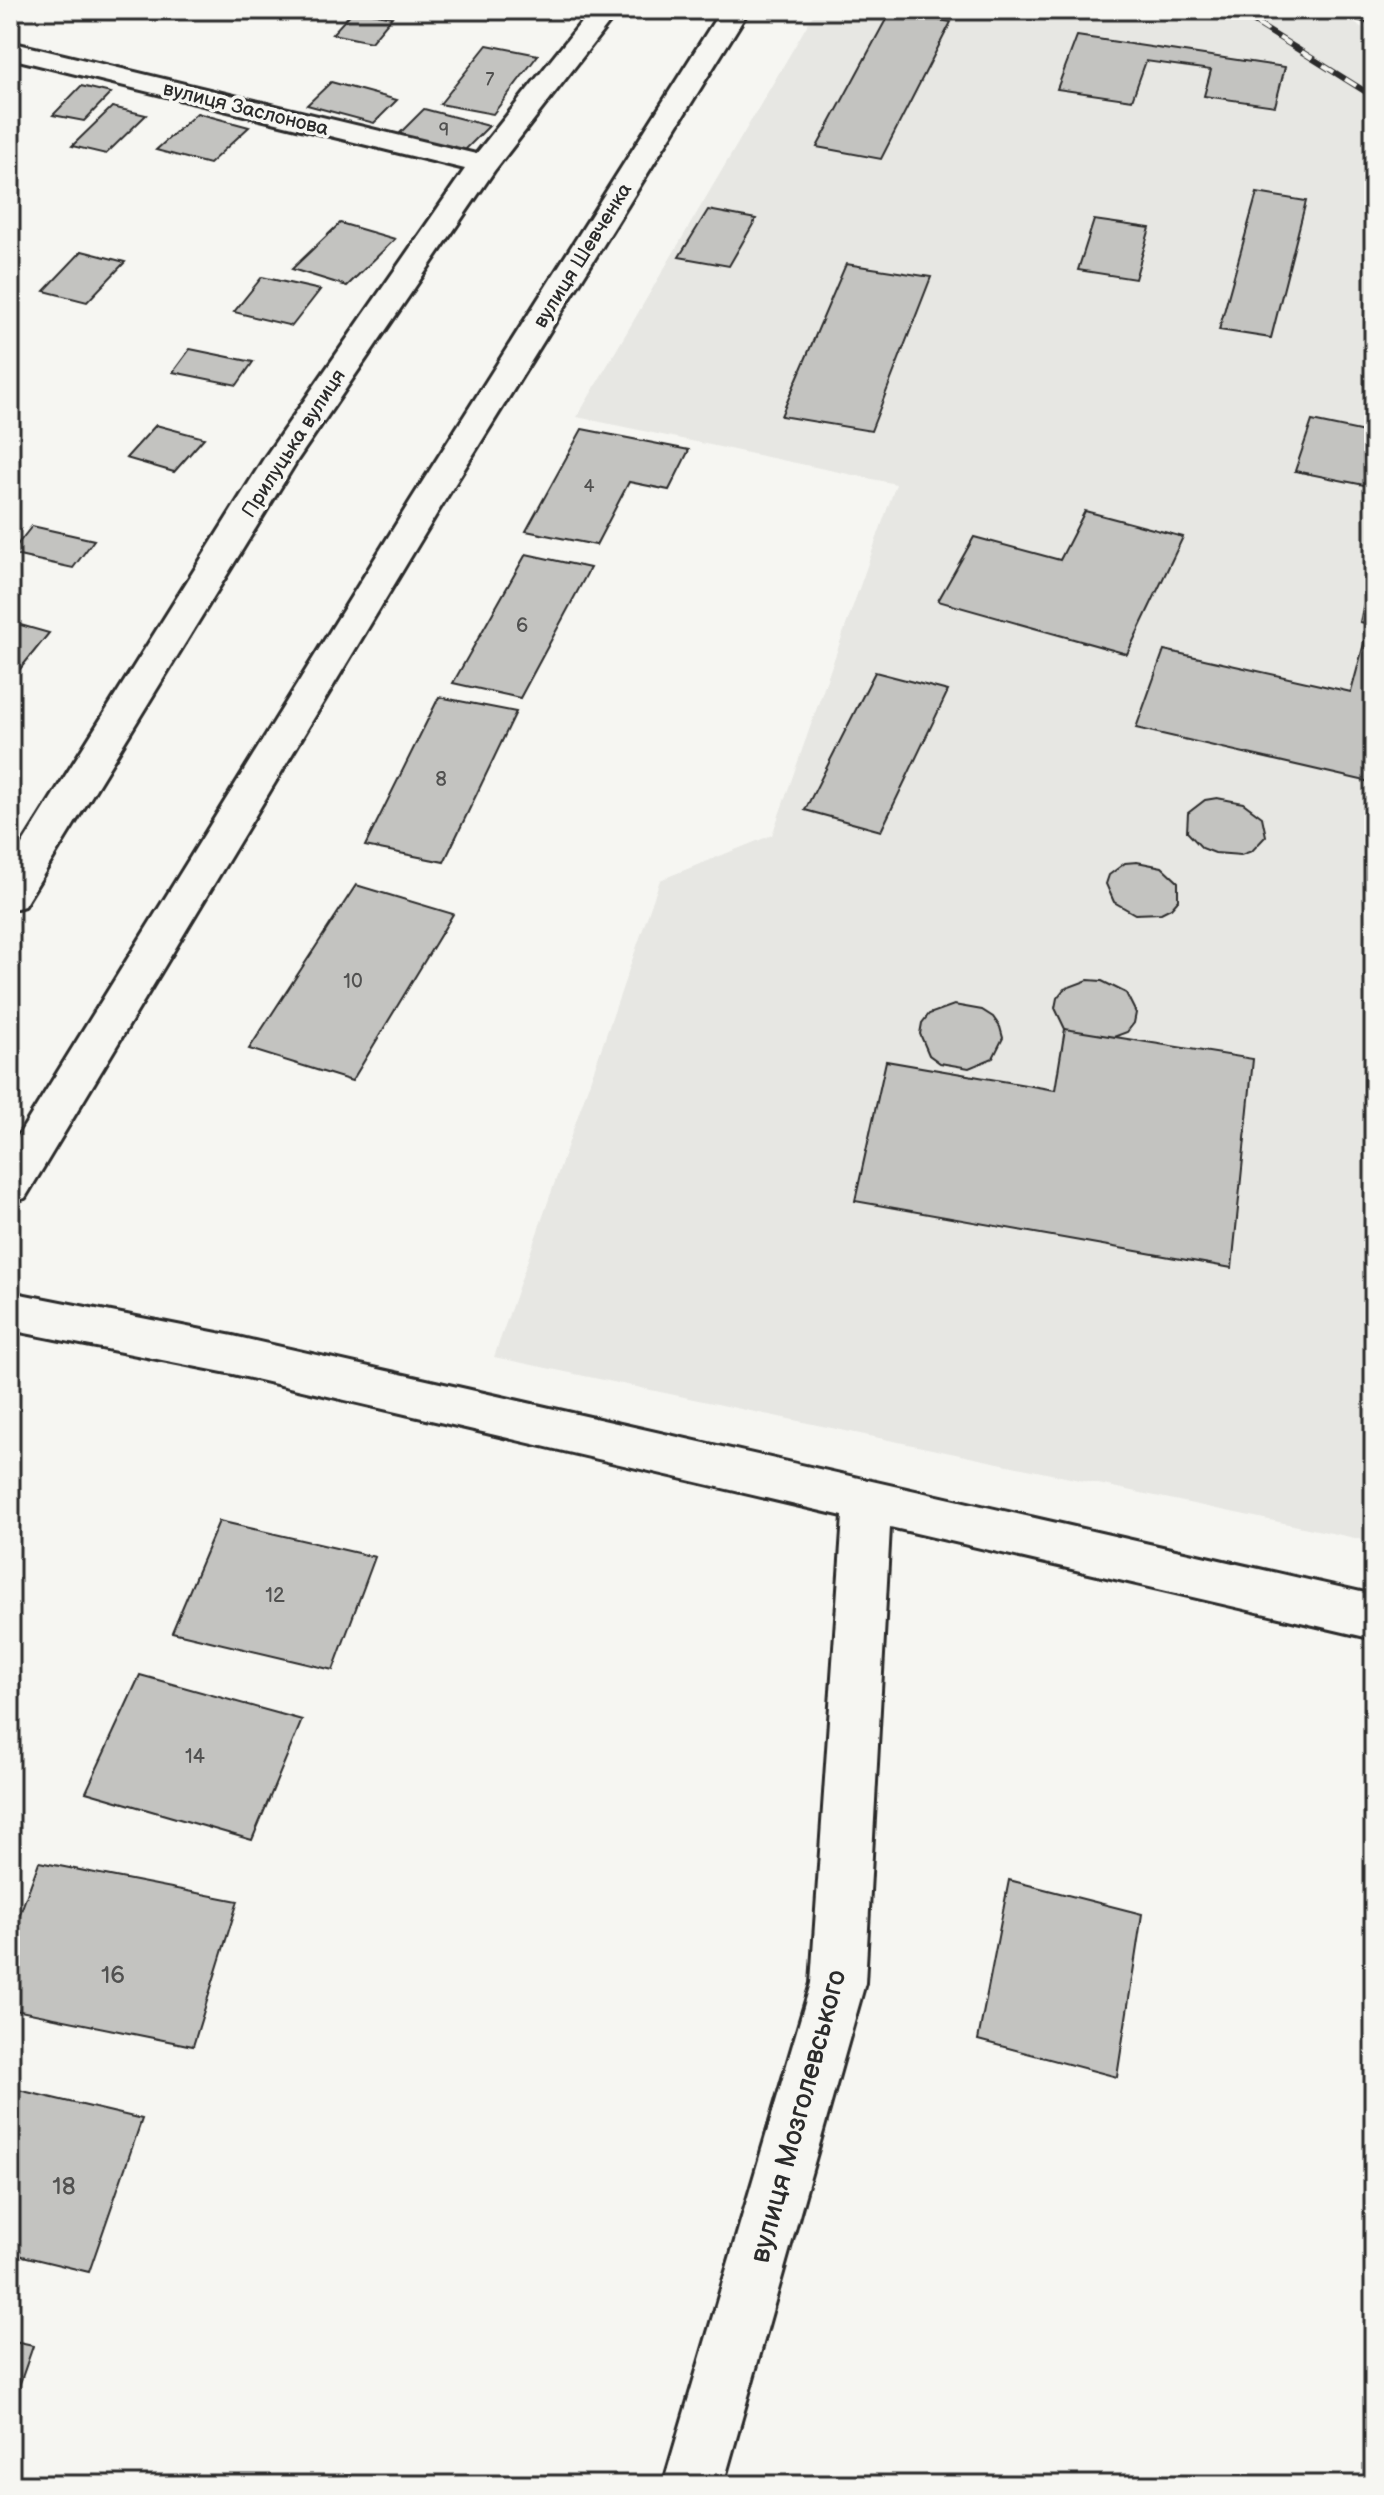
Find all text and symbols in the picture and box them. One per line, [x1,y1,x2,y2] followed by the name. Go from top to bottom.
[486,69,495,90] house number: 7
[161,77,331,141] street label: вулиця Заслонова
[439,120,449,141] house number: 9
[529,178,637,332] street label: вулиця Шевченка
[237,365,351,522] street label: Прилуцька вулиця
[584,476,595,497] house number: 4
[516,614,528,638] house number: 6
[435,768,447,792] house number: 8
[343,970,363,994] house number: 10
[265,1584,285,1608] house number: 12
[185,1745,205,1769] house number: 14
[101,1961,125,1990] house number: 16
[743,1966,853,2267] street label: вулиця Мозголевського
[52,2172,76,2201] house number: 18

